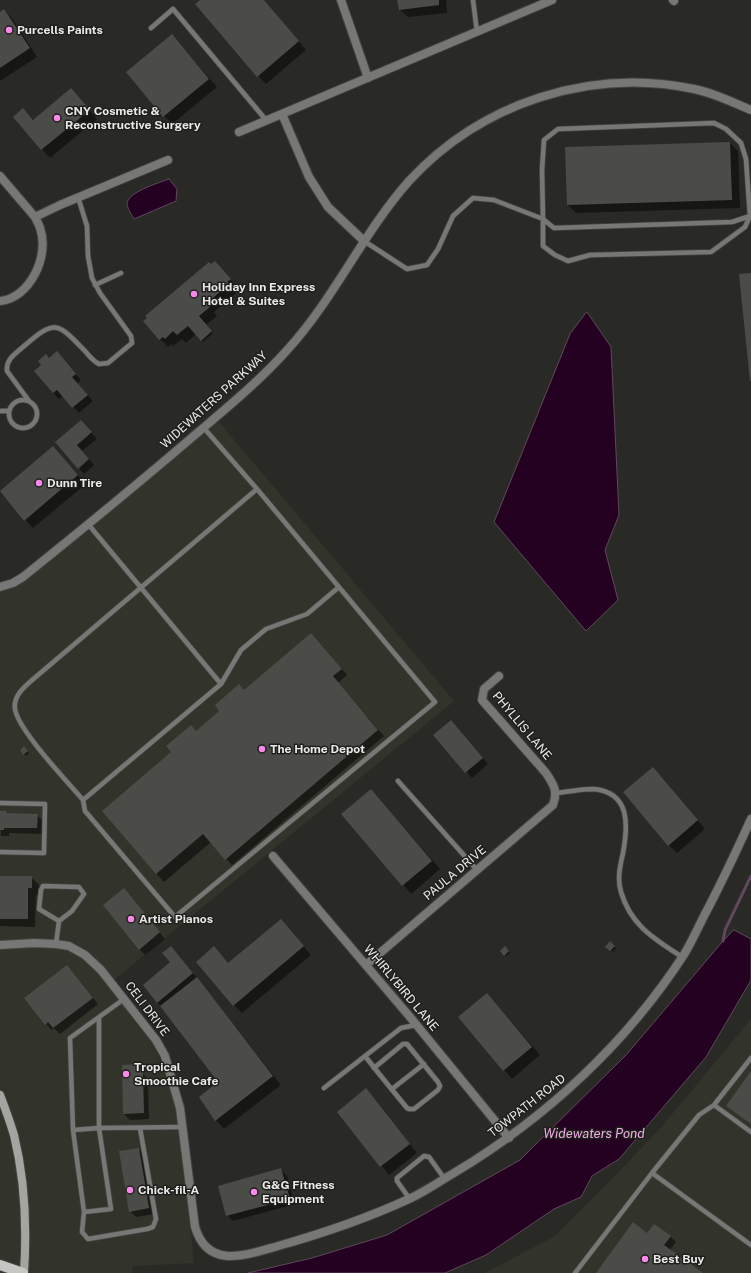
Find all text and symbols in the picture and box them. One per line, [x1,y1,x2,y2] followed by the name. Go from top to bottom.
[17,23,103,37] place label: Purcells Paints
[4,25,14,35] marker: Purcells Paints
[65,104,201,132] place label: CNY Cosmetic & Reconstructive Surgery
[52,113,62,123] marker: CNY Cosmetic & Reconstructive Surgery
[202,280,315,308] place label: Holiday Inn Express Hotel & Suites
[189,289,199,299] marker: Holiday Inn Express Hotel & Suites
[158,348,270,452] street label: WIDEWATERS PARKWAY
[47,476,102,490] place label: Dunn Tire
[34,478,44,488] marker: Dunn Tire
[489,689,555,763] street label: PHYLLIS LANE
[270,742,365,756] place label: The Home Depot
[257,744,267,754] marker: The Home Depot
[421,843,489,903] street label: PAULA DRIVE
[139,912,213,926] place label: Artist Pianos
[126,914,136,924] marker: Artist Pianos
[361,942,441,1034] street label: WHIRLYBIRD LANE
[122,979,172,1039] street label: CELI DRIVE
[134,1060,218,1088] place label: Tropical Smoothie Cafe
[121,1069,131,1079] marker: Tropical Smoothie Cafe
[486,1071,568,1141] street label: TOWPATH ROAD
[543,1126,645,1142] water label: Widewaters Pond
[262,1178,335,1206] place label: G&G Fitness Equipment
[138,1183,199,1197] place label: Chick-fil-A
[125,1185,135,1195] marker: Chick-fil-A
[249,1187,259,1197] marker: G&G Fitness Equipment
[653,1252,704,1266] place label: Best Buy
[640,1254,650,1264] marker: Best Buy

